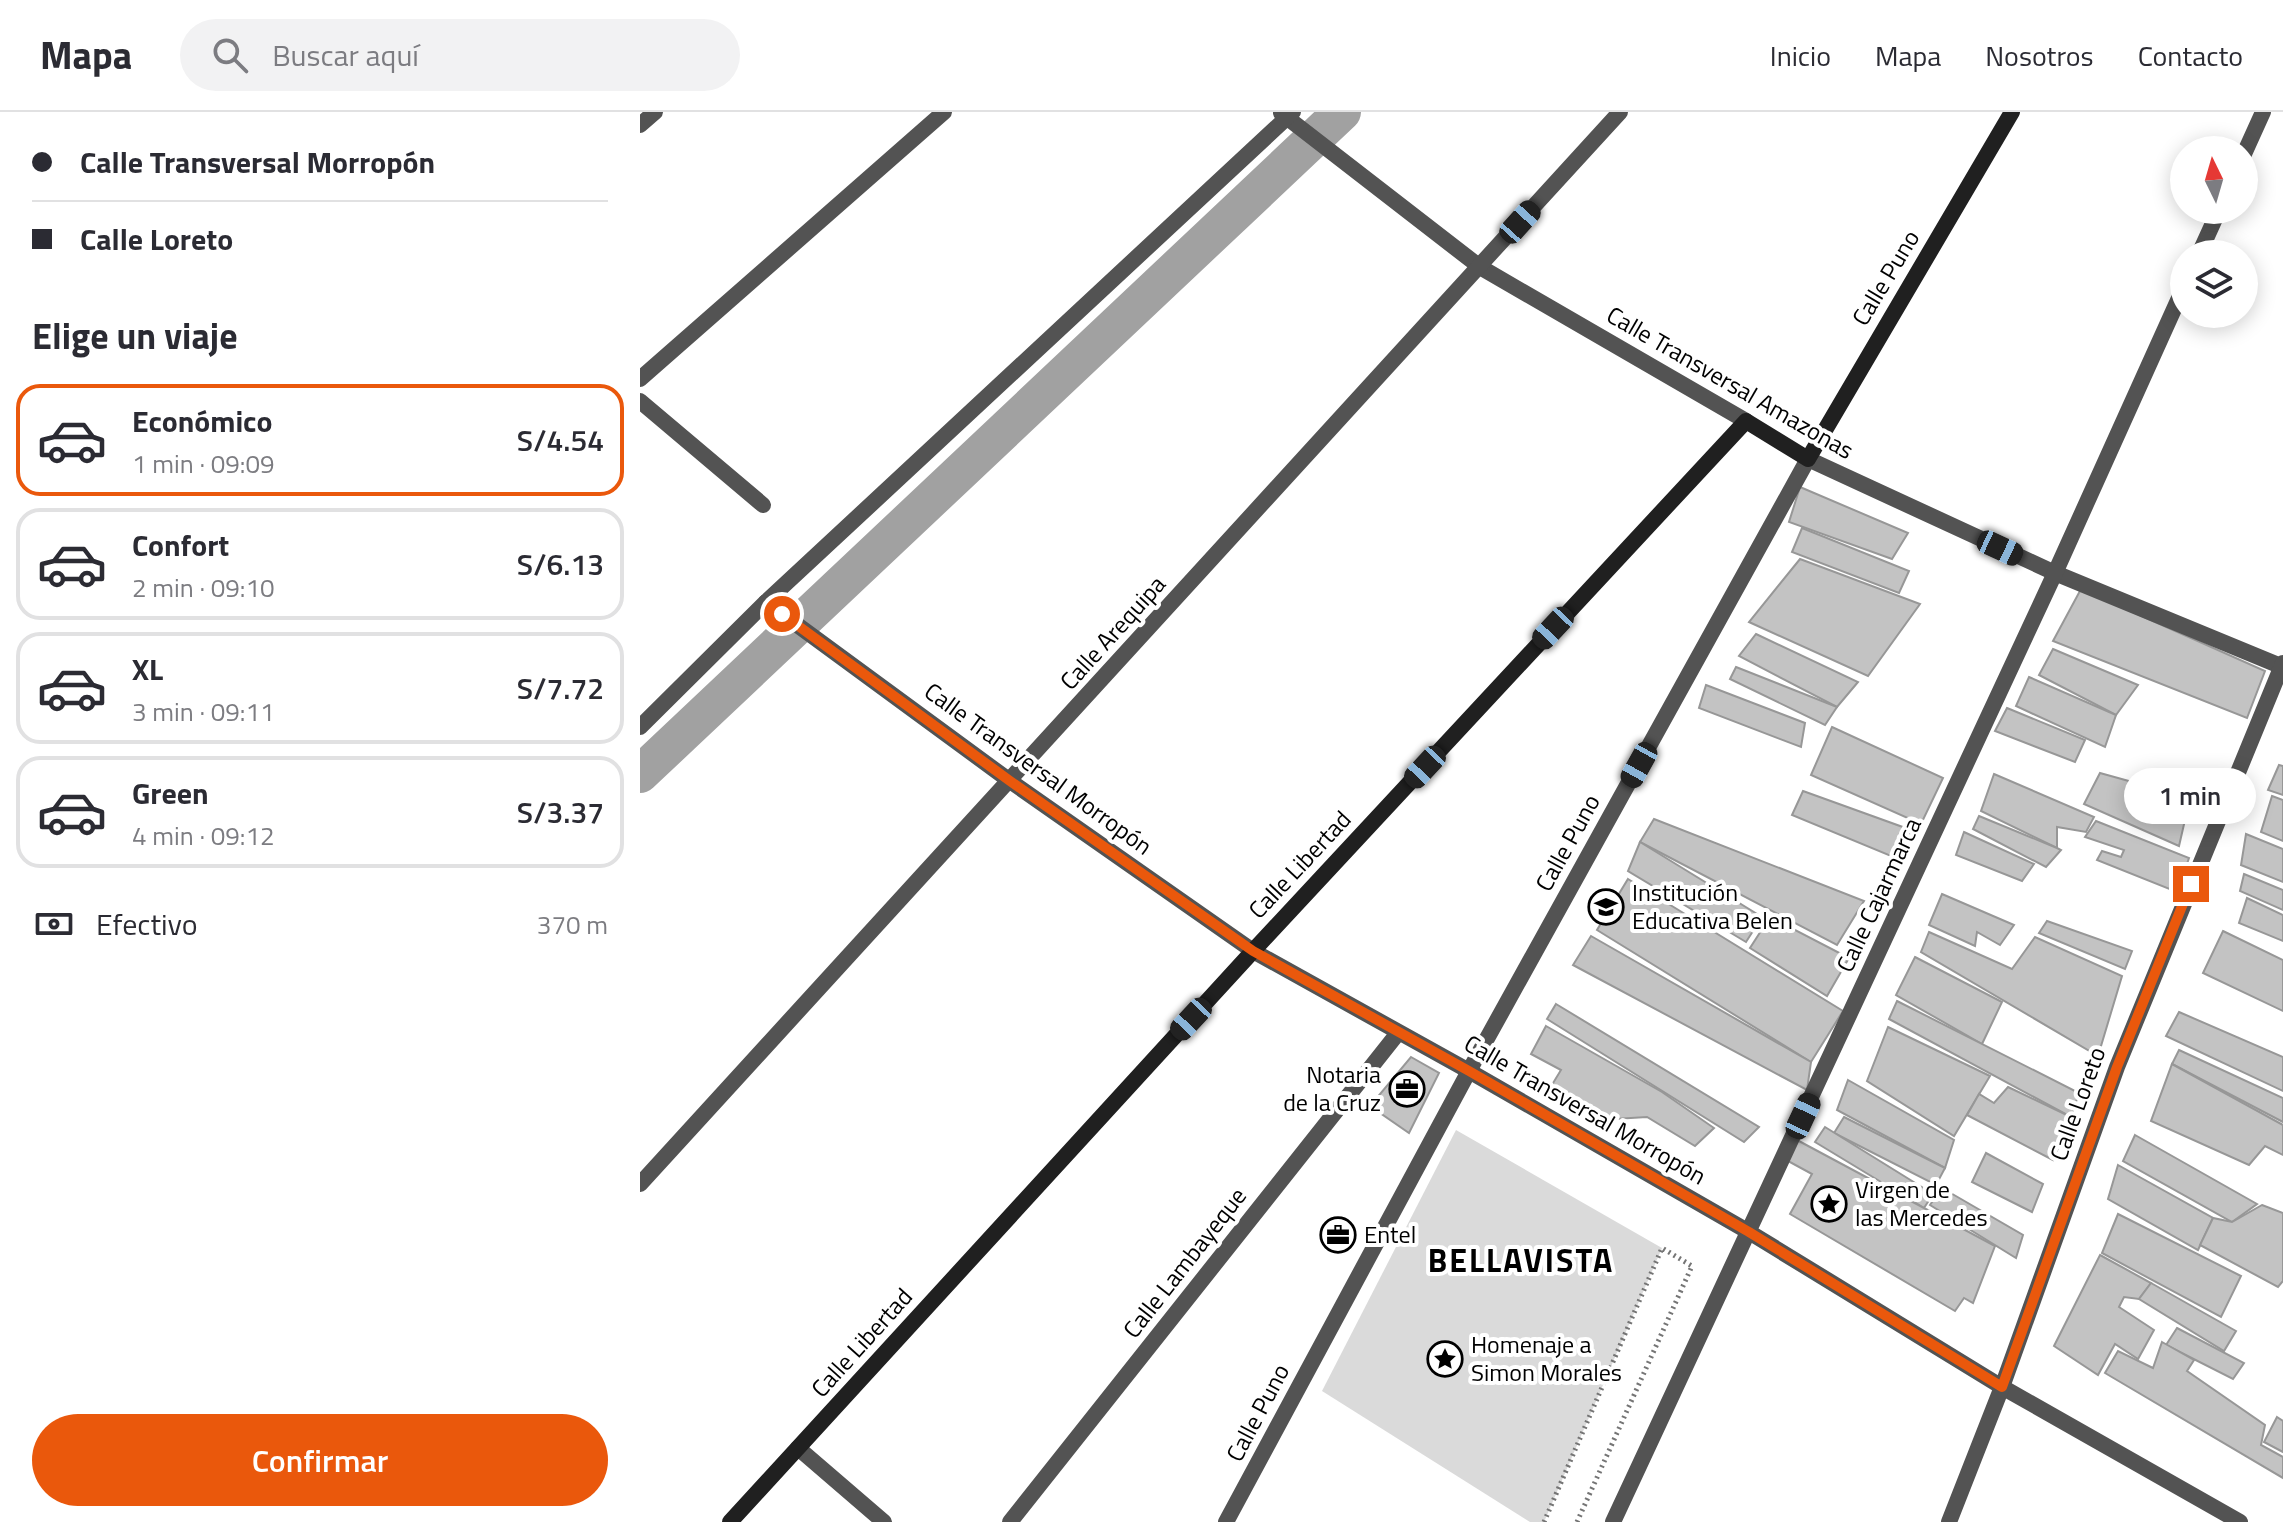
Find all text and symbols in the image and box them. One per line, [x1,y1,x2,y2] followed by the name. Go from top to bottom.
[180,19,740,91] search box
[40,26,132,84] text: Mapa
[272,32,419,78] text: Buscar aquí
[208,33,252,77] icon: search
[1770,34,1831,77] text: Inicio
[1875,34,1941,77] text: Mapa
[1985,34,2094,77] text: Nosotros
[2138,34,2243,77] text: Contacto
[2170,136,2258,224] north arrow
[2170,136,2258,328] map controls
[80,139,435,185] text: Calle Transversal Morropón
[1495,196,1545,248] car
[80,216,233,262] text: Calle Loreto
[1842,223,1928,332] street label: Calle Puno
[2170,240,2258,328] button: layers
[1600,297,1861,468] street label: Calle Transversal Amazonas
[32,308,238,363] text: Elige un viaje
[132,398,272,444] text: Económico
[36,404,108,476] icon: car
[517,417,604,463] text: S/4.54
[132,444,275,483] text: 1 min · 09:09
[132,522,229,568] text: Confort
[1973,527,2027,569] car
[36,528,108,600] icon: car
[517,541,604,587] text: S/6.13
[1051,567,1174,698] street label: Calle Arequipa
[132,568,275,607] text: 2 min · 09:10
[764,596,800,632] route start
[1528,602,1578,654] car
[132,646,163,692] text: XL
[36,652,108,724] icon: car
[517,665,604,711] text: S/7.72
[917,673,1160,863] street label: Calle Transversal Morropón
[132,692,275,731] text: 3 min · 09:11
[1617,738,1661,792] car
[1400,741,1450,793] car
[2125,768,2257,824] callout: 1 min
[132,770,209,816] text: Green
[36,776,108,848] icon: car
[2159,776,2221,815] text: 1 min
[1526,787,1609,898] street label: Calle Puno
[517,789,604,835] text: S/3.37
[1240,802,1359,927] street label: Calle Libertad
[1827,811,1930,978] street label: Calle Cajarmarca
[132,816,275,855] text: 4 min · 09:12
[2173,866,2209,902] route end
[1632,874,1793,938] place label: Institución Educativa Belen
[1587,888,1625,926] school or university icon: Institución Educativa Belen
[96,901,198,947] text: Efectivo
[32,902,76,946] icon: cash
[537,905,608,944] text: 370 m
[1166,993,1216,1045] car
[1458,1025,1713,1193] street label: Calle Transversal Morropón
[2040,1042,2114,1166] street label: Calle Loreto
[1283,1056,1381,1120] place label: Notaria de la Cruz
[1388,1070,1426,1108] office icon: Notaria de la Cruz
[1782,1089,1824,1143] car
[1855,1171,1988,1235] place label: Virgen de las Mercedes
[1114,1179,1255,1345] street label: Calle Lambayeque
[1810,1185,1848,1223] place icon: Virgen de las Mercedes
[1319,1216,1357,1254] office icon: Entel
[1364,1216,1416,1252] place label: Entel
[1428,1236,1614,1284] district label: BELLAVISTA
[802,1280,920,1405] street label: Calle Libertad
[1471,1326,1622,1390] place label: Homenaje a Simon Morales
[1426,1340,1464,1378] place icon: Homenaje a Simon Morales
[1216,1357,1298,1468] street label: Calle Puno
[32,1414,608,1506] button: Confirmar

